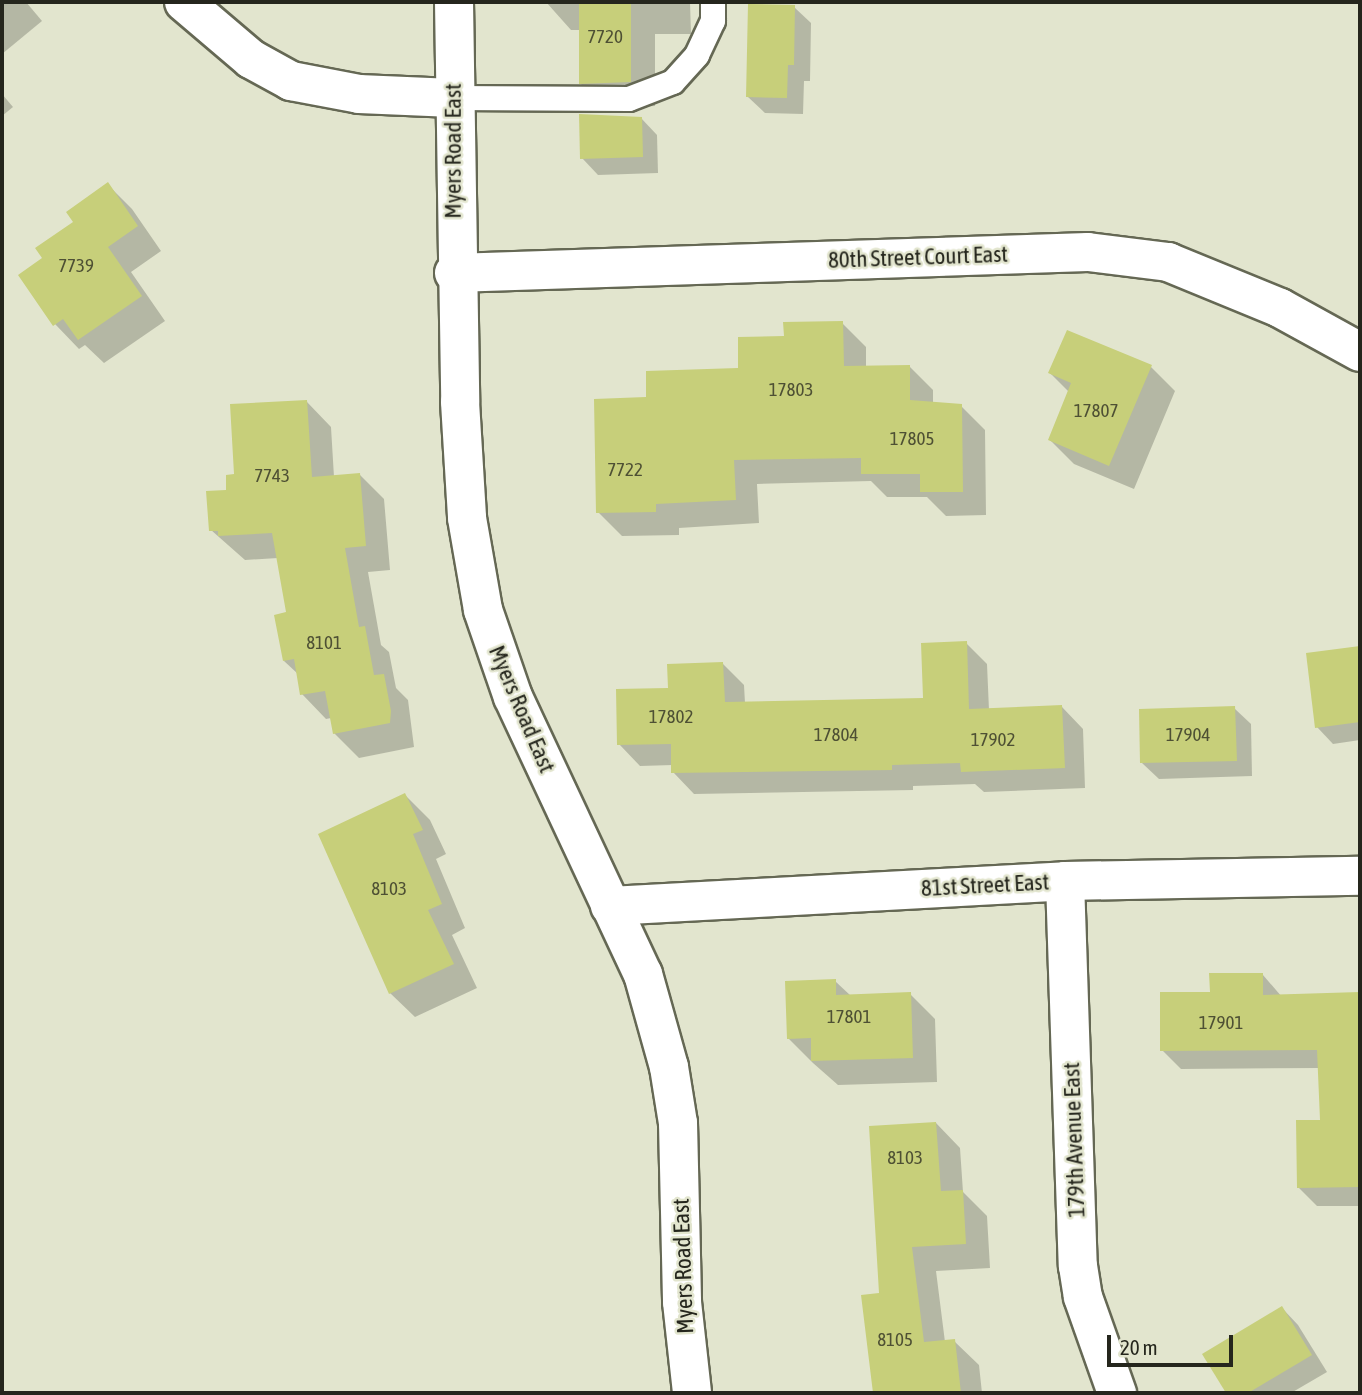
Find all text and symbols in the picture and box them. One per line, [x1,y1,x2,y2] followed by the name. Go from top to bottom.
[587,26,623,48] house number: 7720
[439,83,467,219] street label: Myers Road East
[828,240,1008,274] street label: 80th Street Court East
[58,255,94,277] house number: 7739
[769,379,813,401] house number: 17803
[1074,400,1118,422] house number: 17807
[890,428,934,450] house number: 17805
[607,459,643,481] house number: 7722
[254,465,290,487] house number: 7743
[306,632,342,654] house number: 8101
[483,641,561,777] street label: Myers Road East
[649,706,693,728] house number: 17802
[814,724,858,746] house number: 17804
[1166,724,1210,746] house number: 17904
[971,729,1015,751] house number: 17902
[920,868,1050,902] street label: 81st Street East
[371,878,407,900] house number: 8103
[827,1006,871,1028] house number: 17801
[1199,1012,1243,1034] house number: 17901
[1057,1062,1091,1218] street label: 179th Avenue East
[887,1147,923,1169] house number: 8103
[667,1198,699,1334] street label: Myers Road East
[1110,1322,1236,1366] scale bar
[877,1329,913,1351] house number: 8105
[1120,1335,1158,1359] text: 20 m

